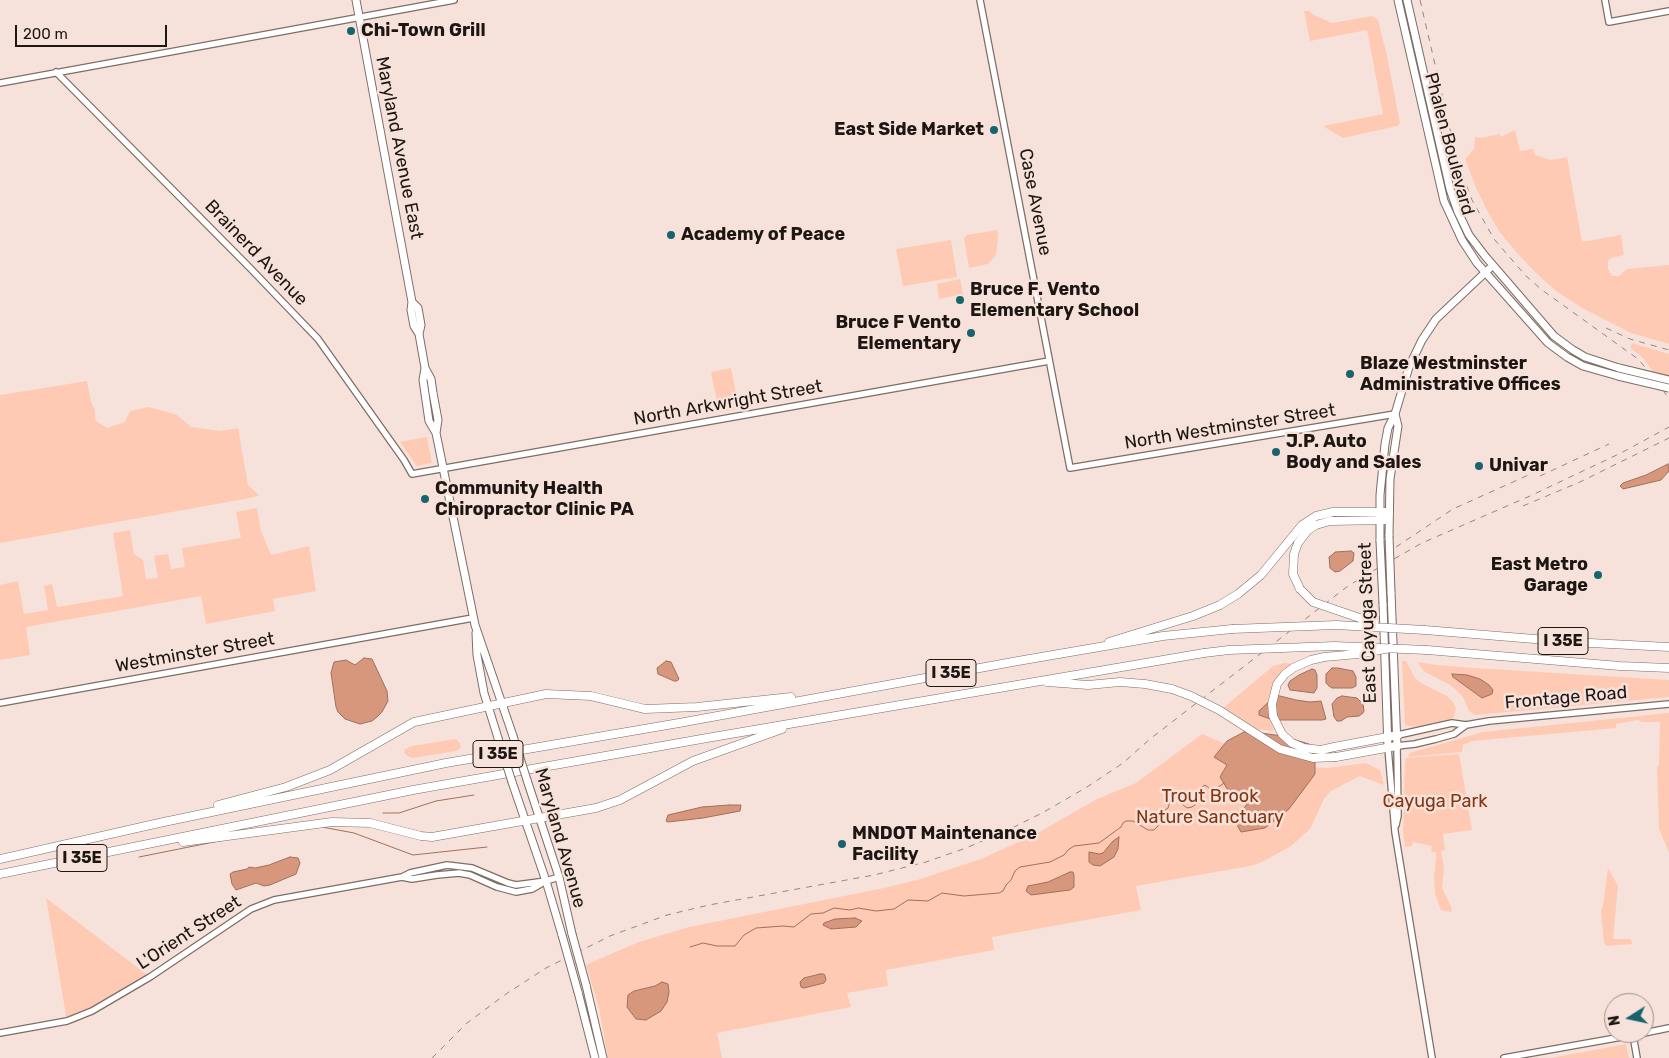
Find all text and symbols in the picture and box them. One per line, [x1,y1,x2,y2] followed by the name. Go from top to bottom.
[18,15,170,47] scale bar
[361,20,486,42] place label: Chi-Town Grill
[23,25,68,43] text: 200 m
[345,25,357,37] marker: Chi-Town Grill
[371,55,427,241] street label: Maryland Avenue East
[1420,70,1478,218] street label: Phalen Boulevard
[834,119,984,141] place label: East Side Market
[988,124,1000,136] marker: East Side Market
[1014,147,1056,257] street label: Case Avenue
[200,196,312,310] street label: Brainerd Avenue
[681,224,845,246] place label: Academy of Peace
[665,229,677,241] marker: Academy of Peace
[970,279,1139,322] place label: Bruce F. Vento Elementary School
[954,294,966,306] marker: Bruce F. Vento Elementary School
[835,312,961,354] place label: Bruce F Vento Elementary
[965,327,977,339] marker: Bruce F Vento Elementary
[1360,353,1561,396] place label: Blaze Westminster Administrative Offices
[1344,368,1356,380] marker: Blaze Westminster Administrative Offices
[632,376,824,430] street label: North Arkwright Street
[1123,400,1337,454] street label: North Westminster Street
[1286,431,1421,474] place label: J.P. Auto Body and Sales
[1270,446,1282,458] marker: J.P. Auto Body and Sales
[1489,455,1548,477] place label: Univar
[1473,460,1485,472] marker: Univar
[435,478,634,520] place label: Community Health Chiropractor Clinic PA
[419,493,431,505] marker: Community Health Chiropractor Clinic PA
[1354,542,1382,704] street label: East Cayuga Street
[1491,554,1588,596] place label: East Metro Garage
[1592,569,1604,581] marker: East Metro Garage
[1538,627,1588,654] road number: I 35E
[114,628,276,678] street label: Westminster Street
[926,660,976,686] road number: I 35E
[1504,682,1628,714] street label: Frontage Road
[473,741,523,768] road number: I 35E
[530,766,590,910] street label: Maryland Avenue
[1136,786,1284,829] park label: Trout Brook Nature Sanctuary
[1382,791,1488,813] park label: Cayuga Park
[852,823,1037,866] place label: MNDOT Maintenance Facility
[836,838,848,850] marker: MNDOT Maintenance Facility
[57,844,107,871] road number: I 35E
[133,891,245,975] street label: L'Orient Street
[1604,993,1654,1043] north arrow
[1605,1014,1624,1027] text: N

